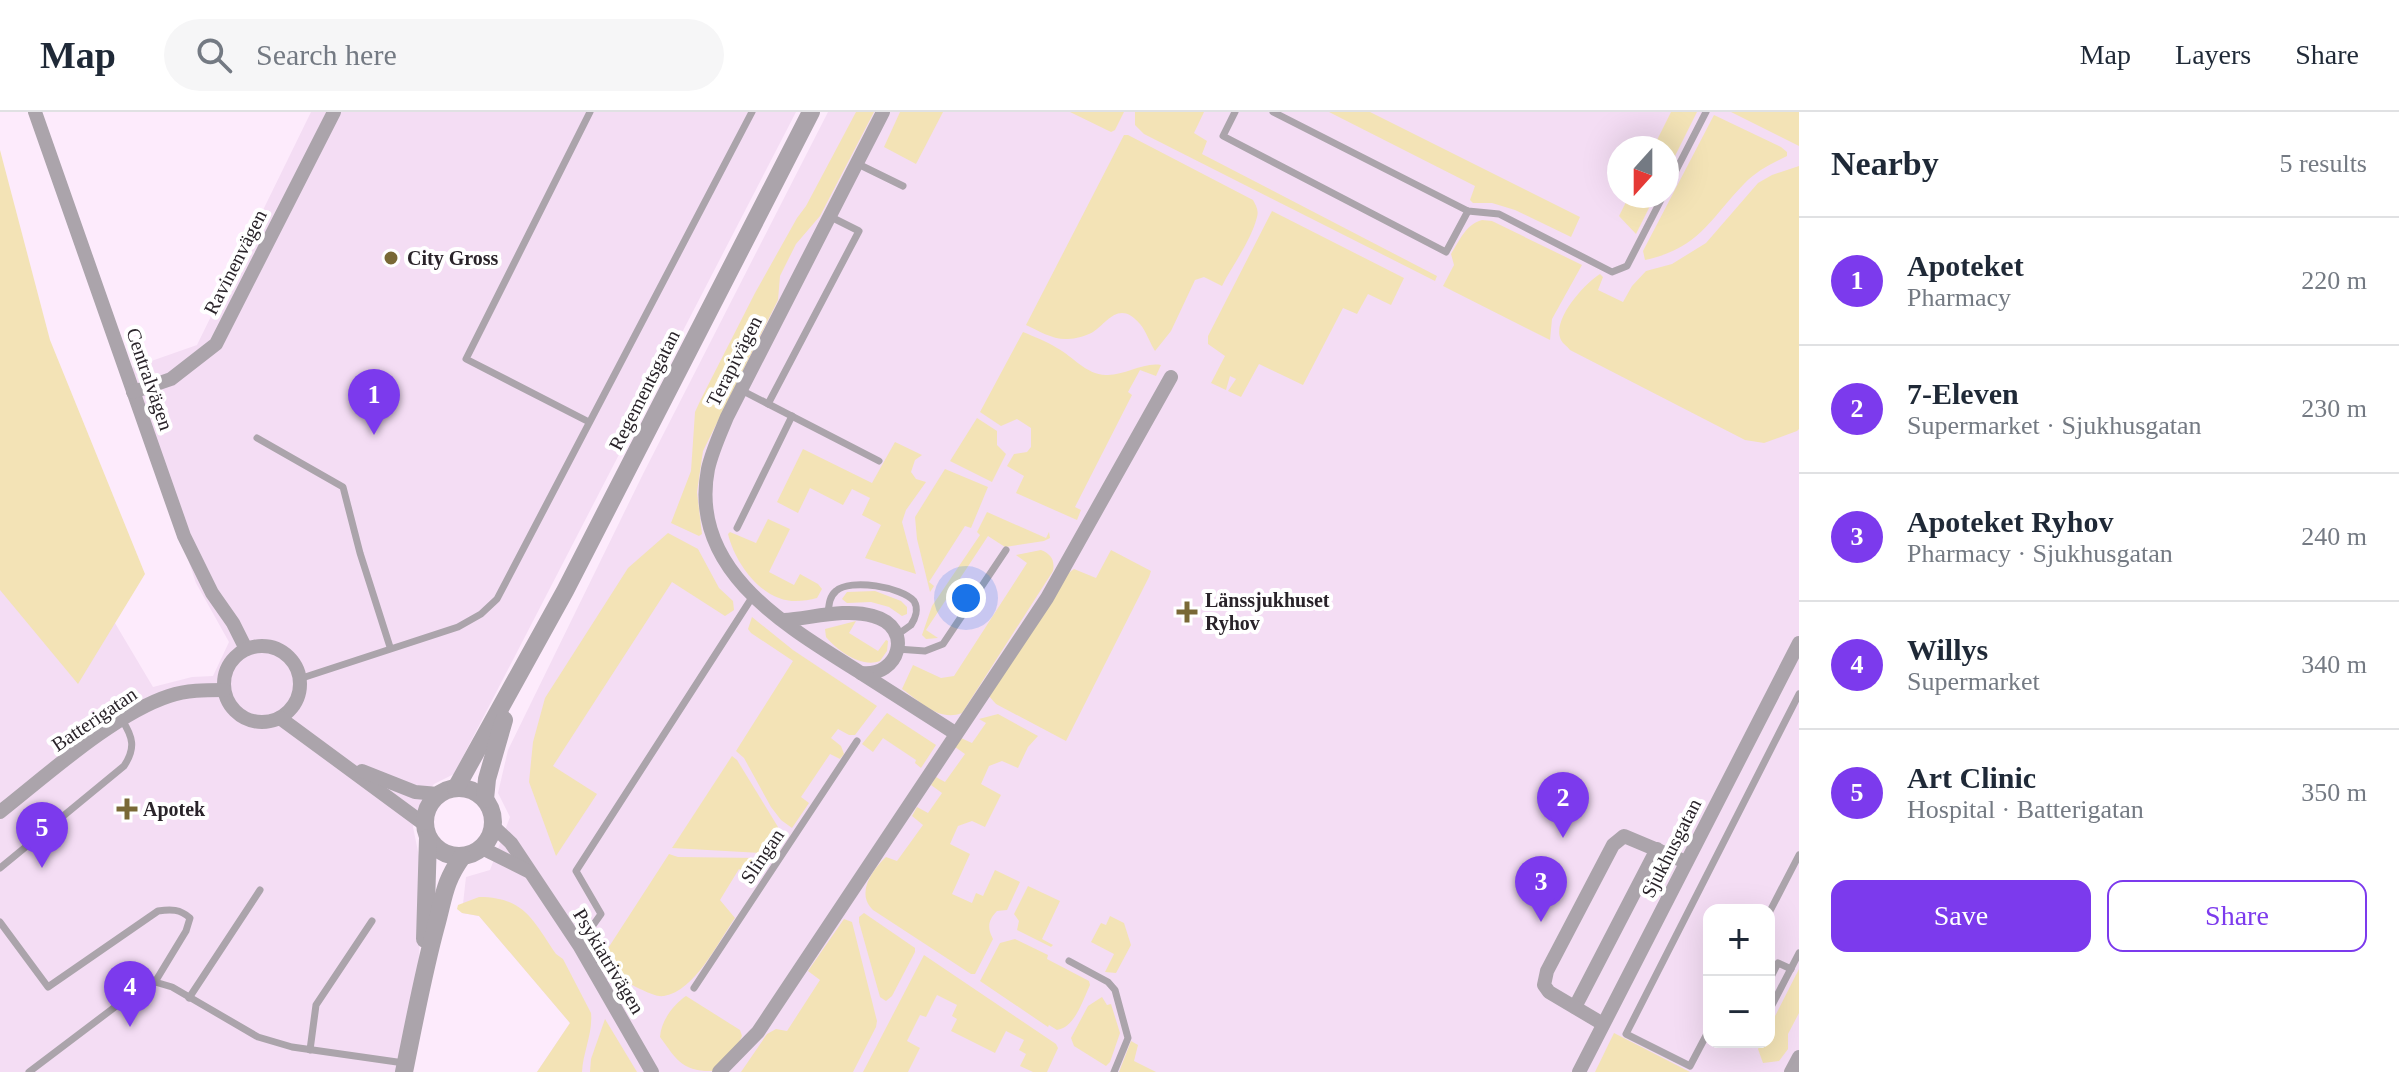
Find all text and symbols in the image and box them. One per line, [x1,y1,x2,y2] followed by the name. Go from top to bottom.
[164,19,724,91] search box
[192,33,236,77] icon: search
[40,34,116,76] text: Map
[256,38,397,71] text: Search here
[2080,39,2131,70] text: Map
[2175,39,2251,70] text: Layers
[2295,39,2359,70] text: Share
[1607,136,1679,208] north arrow
[1831,145,1939,182] text: Nearby
[2280,149,2367,178] text: 5 results
[199,206,272,318] street label: Ravinenvägen
[407,247,499,270] place label: City Gross
[382,249,400,267] marker: City Gross
[1907,249,2024,282] text: Apoteket
[1851,266,1864,295] text: 1
[2301,266,2367,295] text: 220 m
[1907,283,2011,312] text: Pharmacy
[702,312,767,410] street label: Terapivägen
[121,325,178,433] street label: Centralvägen
[604,326,685,454] street label: Regementsgatan
[348,369,400,435] pin: 1
[1907,377,2019,410] text: 7-Eleven
[1851,394,1864,423] text: 2
[2301,394,2367,423] text: 230 m
[1907,411,2202,440] text: Supermarket · Sjukhusgatan
[1907,505,2113,538] text: Apoteket Ryhov
[1851,522,1864,551] text: 3
[2301,522,2367,551] text: 240 m
[1907,539,2173,568] text: Pharmacy · Sjukhusgatan
[946,578,986,618] your location
[1205,589,1330,635] place label: Länssjukhuset Ryhov
[1176,601,1198,623] marker: Länssjukhuset Ryhov
[1907,633,1988,666] text: Willys
[1851,650,1864,679] text: 4
[2301,650,2367,679] text: 340 m
[1907,667,2040,696] text: Supermarket
[47,683,141,756] street label: Batterigatan
[1907,761,2036,794] text: Art Clinic
[1537,772,1589,838] pin: 2
[1851,778,1864,807] text: 5
[2301,778,2367,807] text: 350 m
[1637,795,1706,901] street label: Sjukhusgatan
[1907,795,2144,824] text: Hospital · Batterigatan
[143,798,206,821] place label: Apotek
[118,800,136,818] marker: Apotek
[16,802,68,868] pin: 5
[736,825,789,888] street label: Slingan
[1515,856,1567,922] pin: 3
[1831,880,2091,952] button: Save
[2107,880,2367,952] button: Share
[568,904,649,1018] street label: Psykiatrivägen
[1703,904,1775,1048] map controls
[1703,904,1775,976] button: +
[104,961,156,1027] pin: 4
[1703,976,1775,1048] button: −

